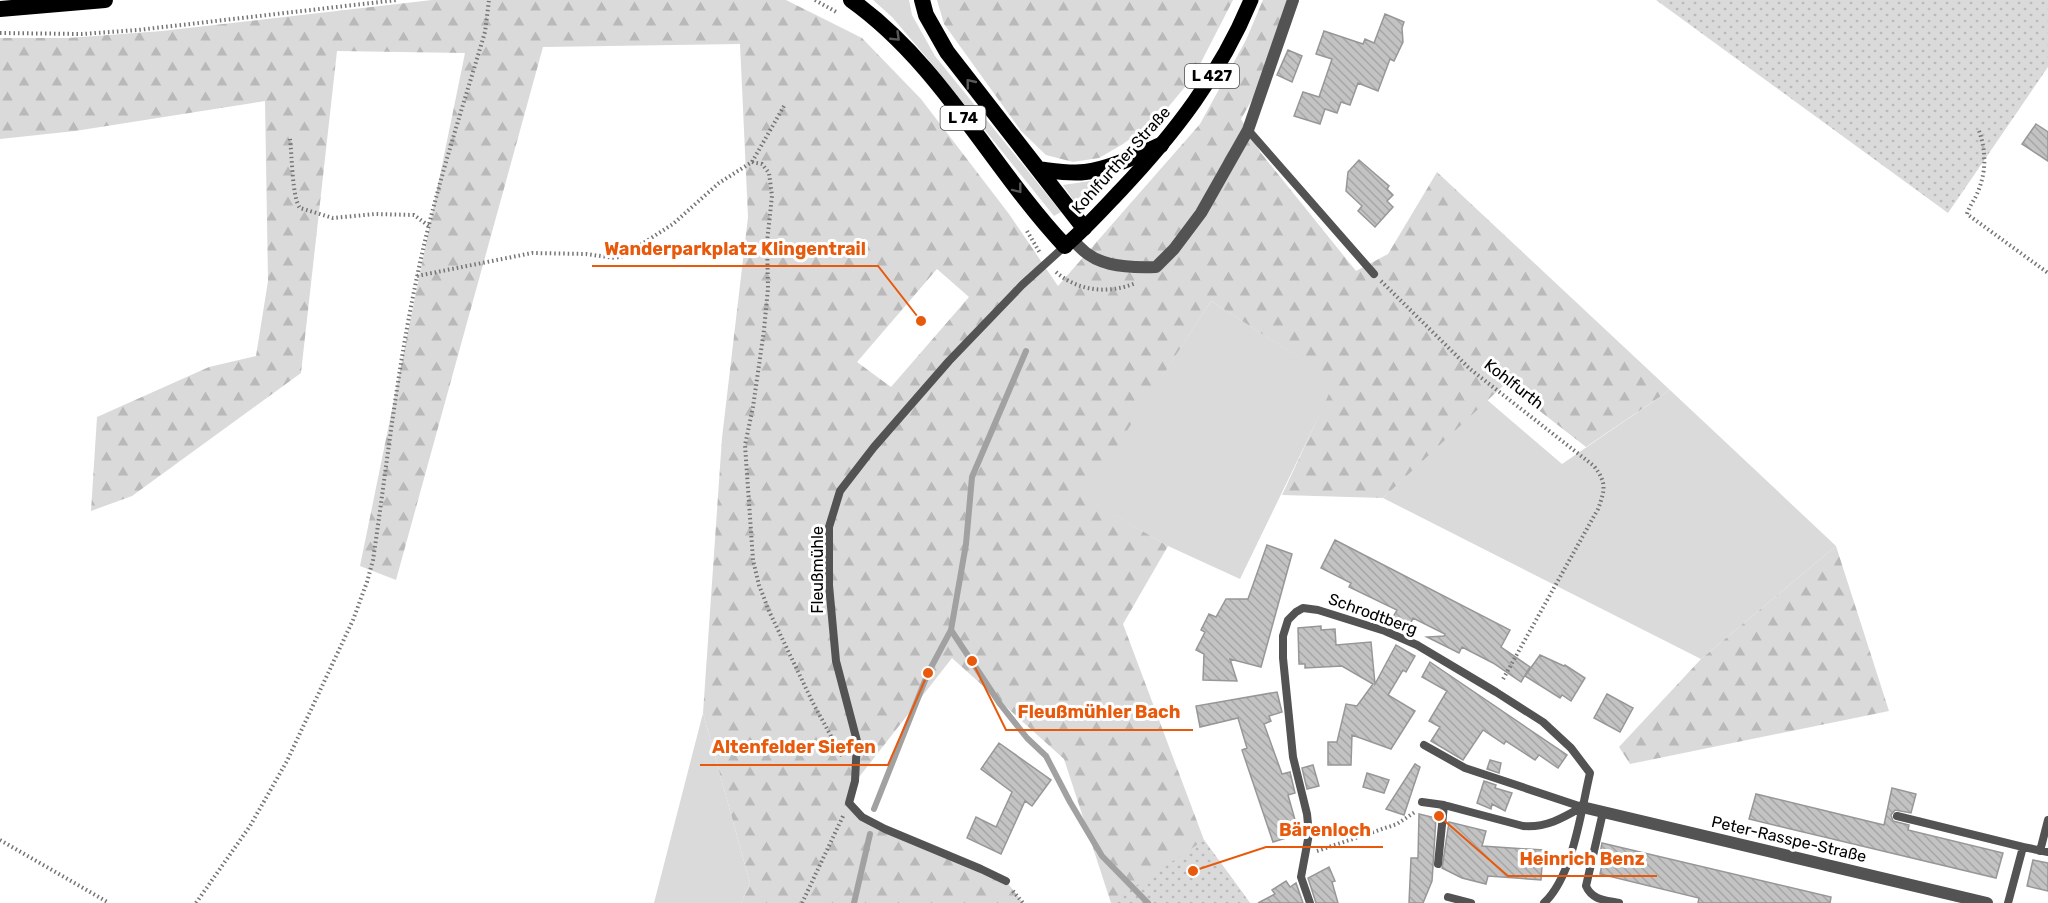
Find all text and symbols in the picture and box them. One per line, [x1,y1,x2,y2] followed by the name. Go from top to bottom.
[888,30,899,41] one-way arrow
[1185,64,1239,88] road number: L 427
[967,79,978,90] one-way arrow
[1068,102,1174,218] street label: Kohlfurther Straße
[940,106,986,130] road number: L 74
[1011,182,1022,193] one-way arrow
[592,230,878,266] callout: Wanderparkplatz Klingentrail
[604,238,866,260] text: Wanderparkplatz Klingentrail
[1481,355,1547,413] street label: Kohlfurth
[808,526,827,614] street label: Fleußmühle
[1326,589,1420,639] street label: Schrodtberg
[1006,694,1193,730] callout: Fleußmühler Bach
[1018,701,1180,723] text: Fleußmühler Bach
[700,729,888,765] callout: Altenfelder Siefen
[712,736,876,758] text: Altenfelder Siefen
[1266,811,1383,847] callout: Bärenloch
[1710,812,1868,866] street label: Peter-Rasspe-Straße
[1279,819,1371,841] text: Bärenloch
[1508,840,1657,876] callout: Heinrich Benz
[1519,848,1645,870] text: Heinrich Benz

